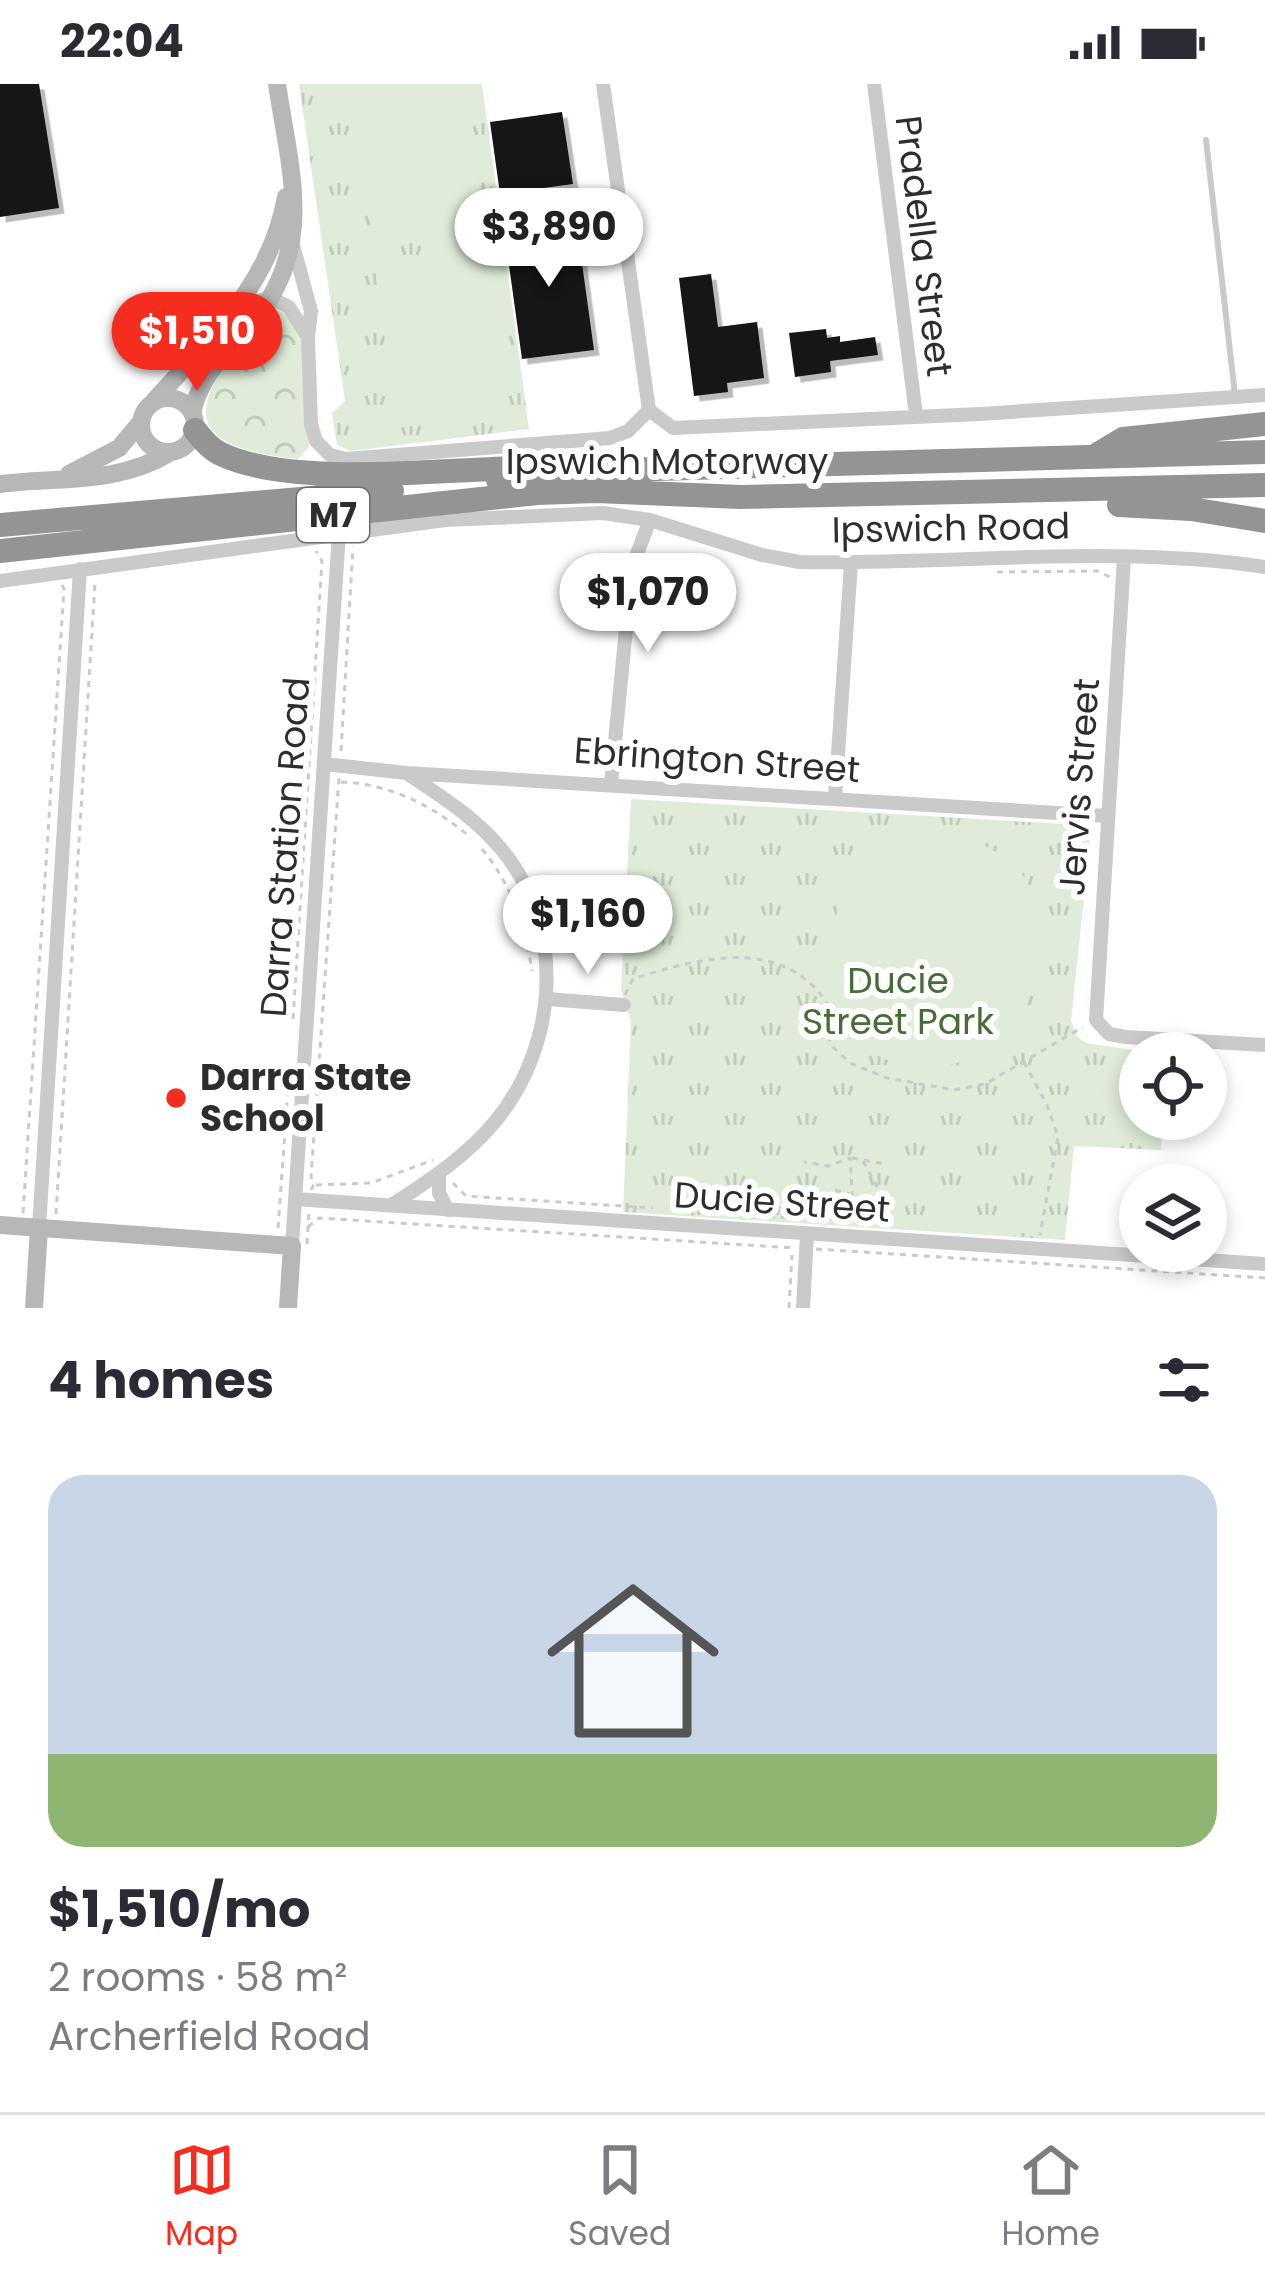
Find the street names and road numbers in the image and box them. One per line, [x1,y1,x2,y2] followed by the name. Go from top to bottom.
[883,113,965,379] street label: Pradella Street
[506,436,828,487] street label: Ipswich Motorway
[297,488,369,542] road number: M7
[831,500,1071,556] street label: Ipswich Road
[248,675,322,1019] street label: Darra Station Road
[1046,677,1112,897] street label: Jervis Street
[572,725,862,795] street label: Ebrington Street
[672,1169,892,1235] street label: Ducie Street

